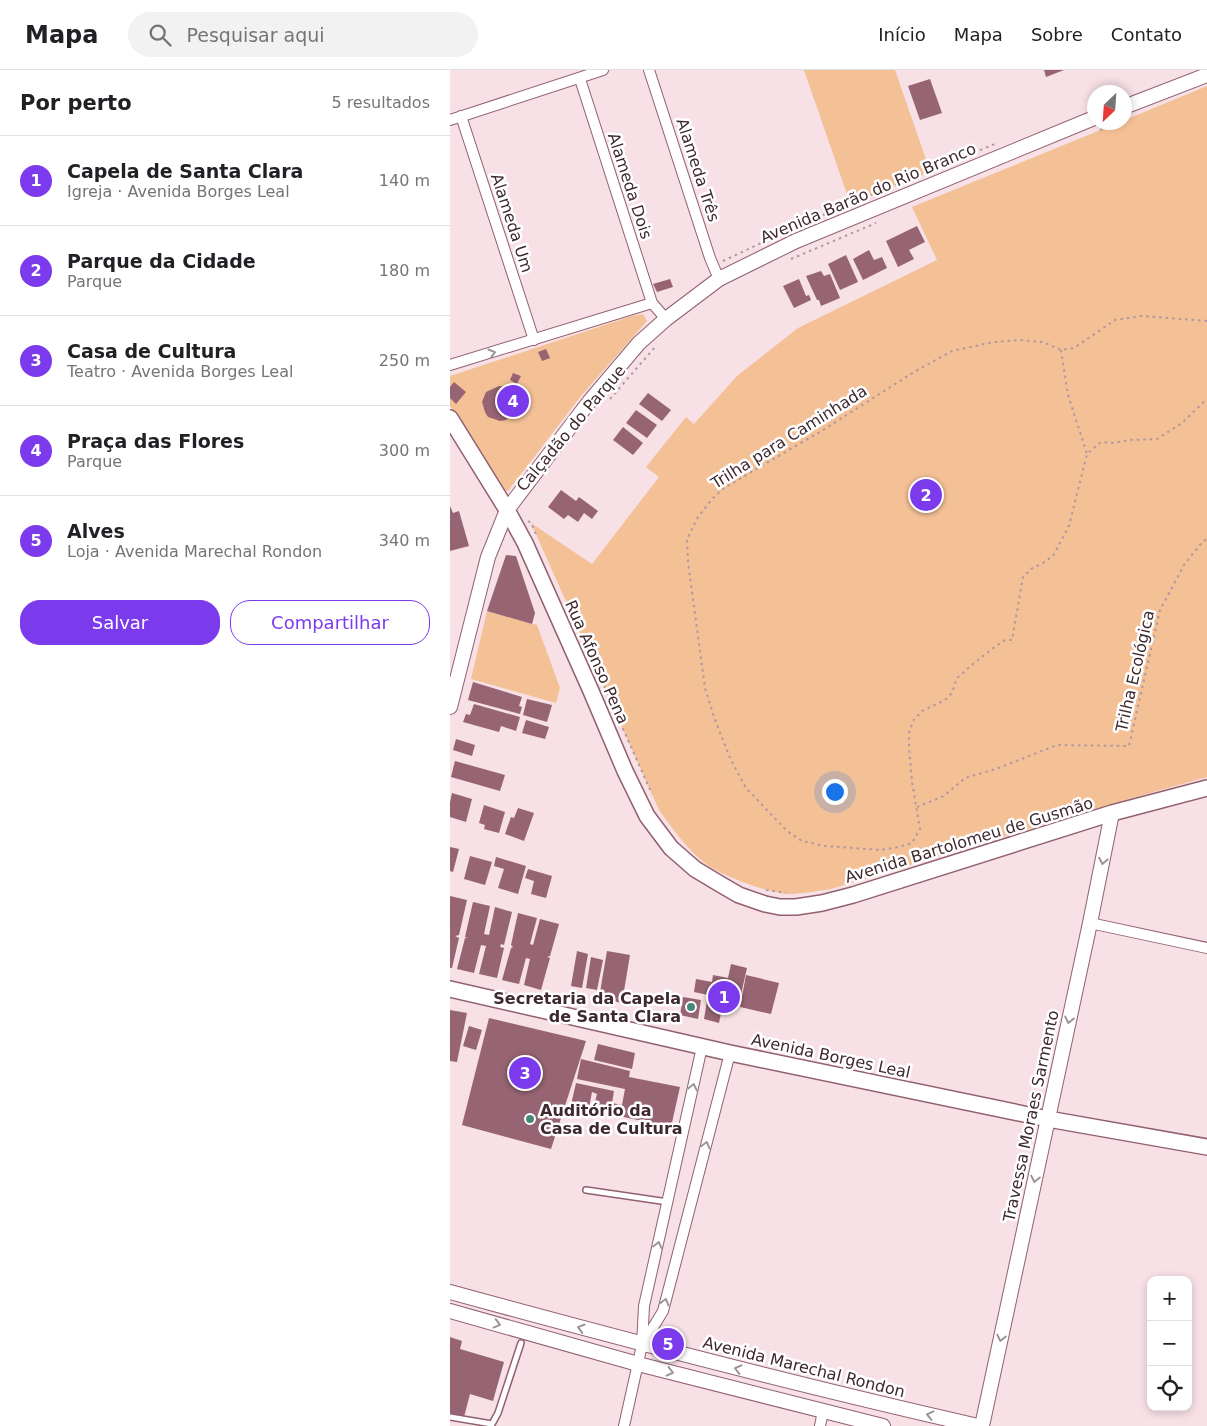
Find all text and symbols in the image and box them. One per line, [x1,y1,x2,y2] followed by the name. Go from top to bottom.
[128,12,478,57] search box
[25,21,98,49] text: Mapa
[146,21,174,49] icon: search
[186,24,325,46] text: Pesquisar aqui
[878,24,926,45] text: Início
[954,24,1003,45] text: Mapa
[1031,24,1083,45] text: Sobre
[1111,24,1182,45] text: Contato
[1087,85,1132,130] north arrow
[20,91,132,115] text: Por perto
[331,93,430,112] text: 5 resultados
[672,116,724,224] street label: Alameda Três
[604,130,656,242] street label: Alameda Dois
[757,139,979,247] street label: Avenida Barão do Rio Branco
[67,160,303,182] text: Capela de Santa Clara
[30,171,42,190] text: 1
[379,171,430,190] text: 140 m
[487,171,537,275] street label: Alameda Um
[67,182,290,201] text: Igreja · Avenida Borges Leal
[67,250,256,272] text: Parque da Cidade
[30,261,42,280] text: 2
[379,261,430,280] text: 180 m
[67,272,122,291] text: Parque
[67,340,236,362] text: Casa de Cultura
[487,348,496,358] one-way arrow
[30,351,42,370] text: 3
[379,351,430,370] text: 250 m
[513,361,629,495] street label: Calçadão do Parque
[67,362,293,381] text: Teatro · Avenida Borges Leal
[707,381,871,493] street label: Trilha para Caminhada
[497,382,529,420] pin: 4
[67,430,244,452] text: Praça das Flores
[30,441,42,460] text: 4
[379,441,430,460] text: 300 m
[67,452,122,471] text: Parque
[910,476,942,514] pin: 2
[67,520,125,542] text: Alves
[30,531,42,550] text: 5
[379,531,430,550] text: 340 m
[67,542,322,561] text: Loja · Avenida Marechal Rondon
[561,597,633,727] street label: Rua Afonso Pena
[20,600,220,645] button: Salvar
[230,600,430,645] button: Compartilhar
[1112,608,1158,735] street label: Trilha Ecológica
[822,779,848,805] your location
[843,793,1095,887] street label: Avenida Bartolomeu de Gusmão
[1098,857,1108,865] one-way arrow
[708,978,740,1016] pin: 1
[493,989,681,1026] place label: Secretaria da Capela de Santa Clara
[685,1001,697,1013] marker: Secretaria da Capela de Santa Clara
[999,1008,1063,1225] street label: Travessa Moraes Sarmento
[1065,1016,1075,1025] one-way arrow
[750,1030,912,1082] street label: Avenida Borges Leal
[509,1054,541,1092] pin: 3
[687,1082,698,1091] one-way arrow
[540,1101,683,1138] place label: Auditório da Casa de Cultura
[524,1113,536,1125] marker: Auditório da Casa de Cultura
[700,1140,711,1149] one-way arrow
[1030,1175,1041,1183] one-way arrow
[652,1241,663,1250] one-way arrow
[1147,1276,1192,1411] map controls
[1147,1276,1192,1321] button: +
[659,1298,670,1307] one-way arrow
[492,1318,501,1328] one-way arrow
[1147,1321,1192,1366] button: −
[576,1323,585,1334] one-way arrow
[652,1325,684,1363] pin: 5
[701,1333,907,1401] street label: Avenida Marechal Rondon
[996,1333,1007,1342] one-way arrow
[734,1364,742,1375] one-way arrow
[666,1366,675,1377] one-way arrow
[1147,1366,1192,1411] button: locate
[925,1410,934,1421] one-way arrow

